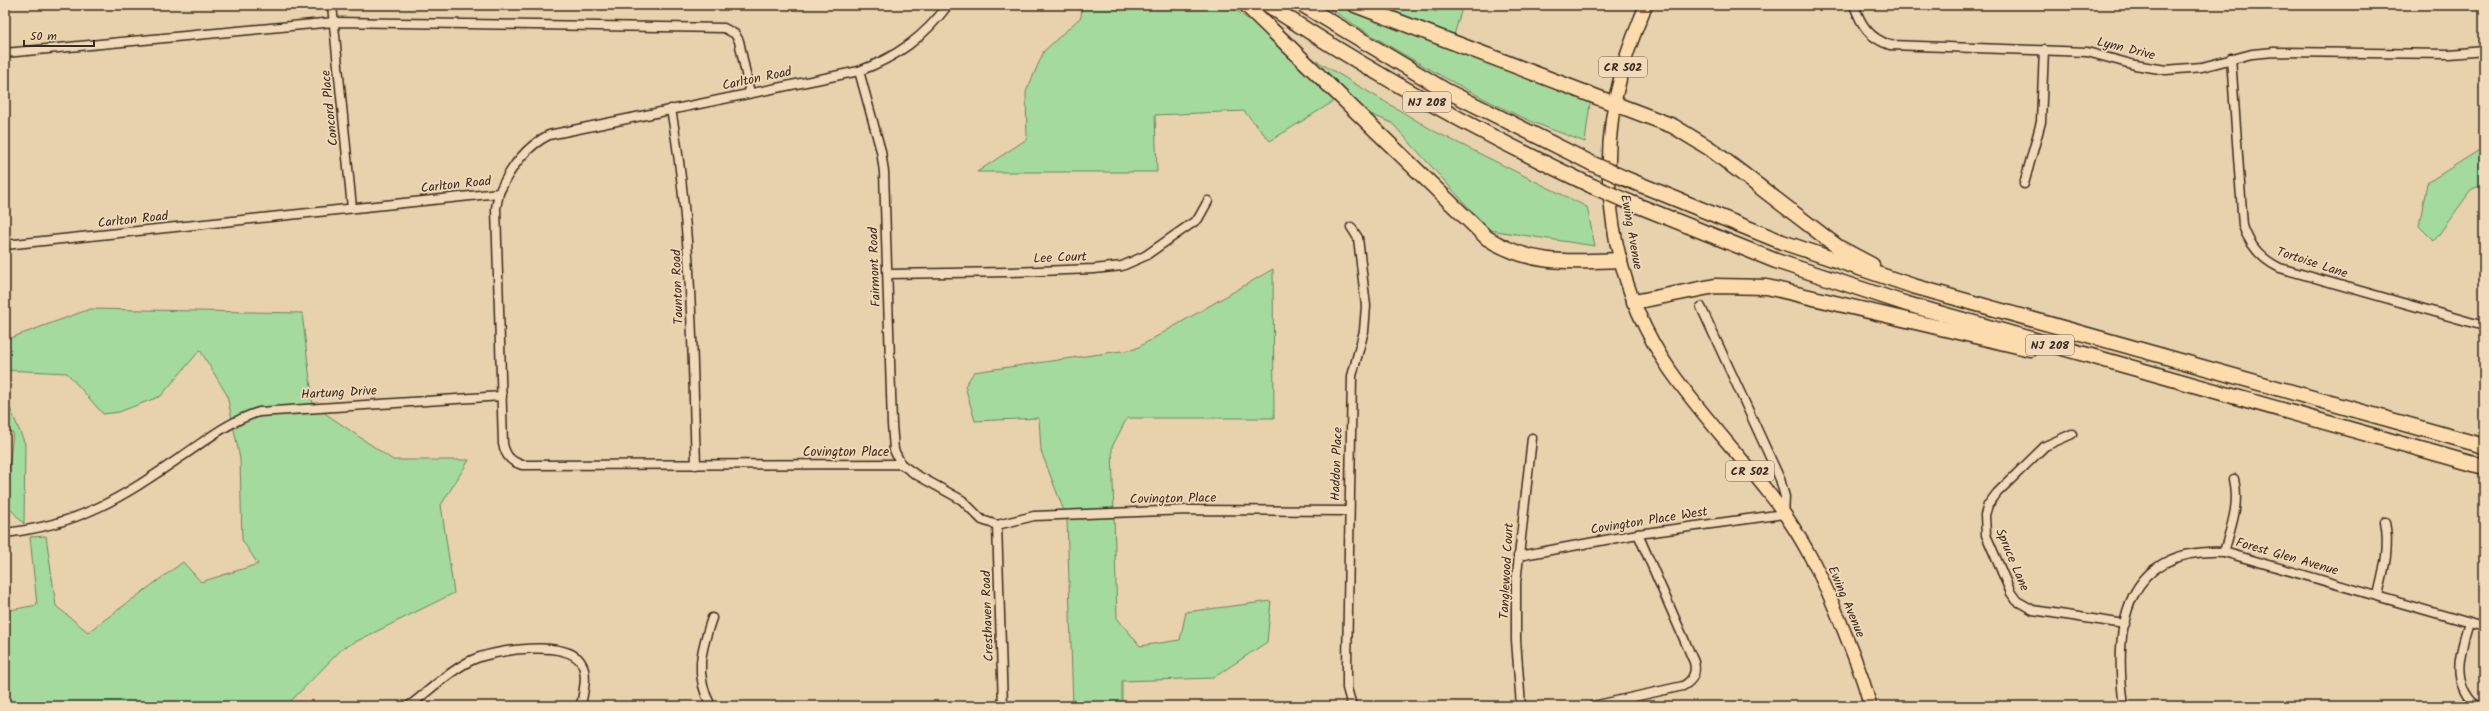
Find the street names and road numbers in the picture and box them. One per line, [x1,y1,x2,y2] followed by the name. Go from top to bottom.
[2095,32,2157,66] street label: Lynn Drive
[1599,57,1647,77] road number: CR 502
[720,61,794,97] street label: Carlton Road
[316,69,344,147] street label: Concord Place
[1403,92,1451,112] road number: NJ 208
[420,171,493,199] street label: Carlton Road
[1614,193,1648,271] street label: Ewing Avenue
[97,206,170,234] street label: Carlton Road
[863,226,887,307] street label: Fairmont Road
[2274,242,2350,284] street label: Tortoise Lane
[1033,247,1088,269] street label: Lee Court
[666,248,690,325] street label: Taunton Road
[2026,335,2074,355] road number: NJ 208
[301,381,378,405] street label: Hartung Drive
[1325,427,1349,501] street label: Haddon Place
[803,442,889,463] street label: Covington Place
[1726,461,1774,481] road number: CR 502
[1130,488,1217,510] street label: Covington Place
[1589,501,1710,541] street label: Covington Place West
[1494,521,1520,620] street label: Tanglewood Court
[1989,525,2035,595] street label: Spruce Lane
[2233,532,2341,582] street label: Forest Glen Avenue
[1821,563,1871,641] street label: Ewing Avenue
[976,570,1000,662] street label: Cresthaven Road

